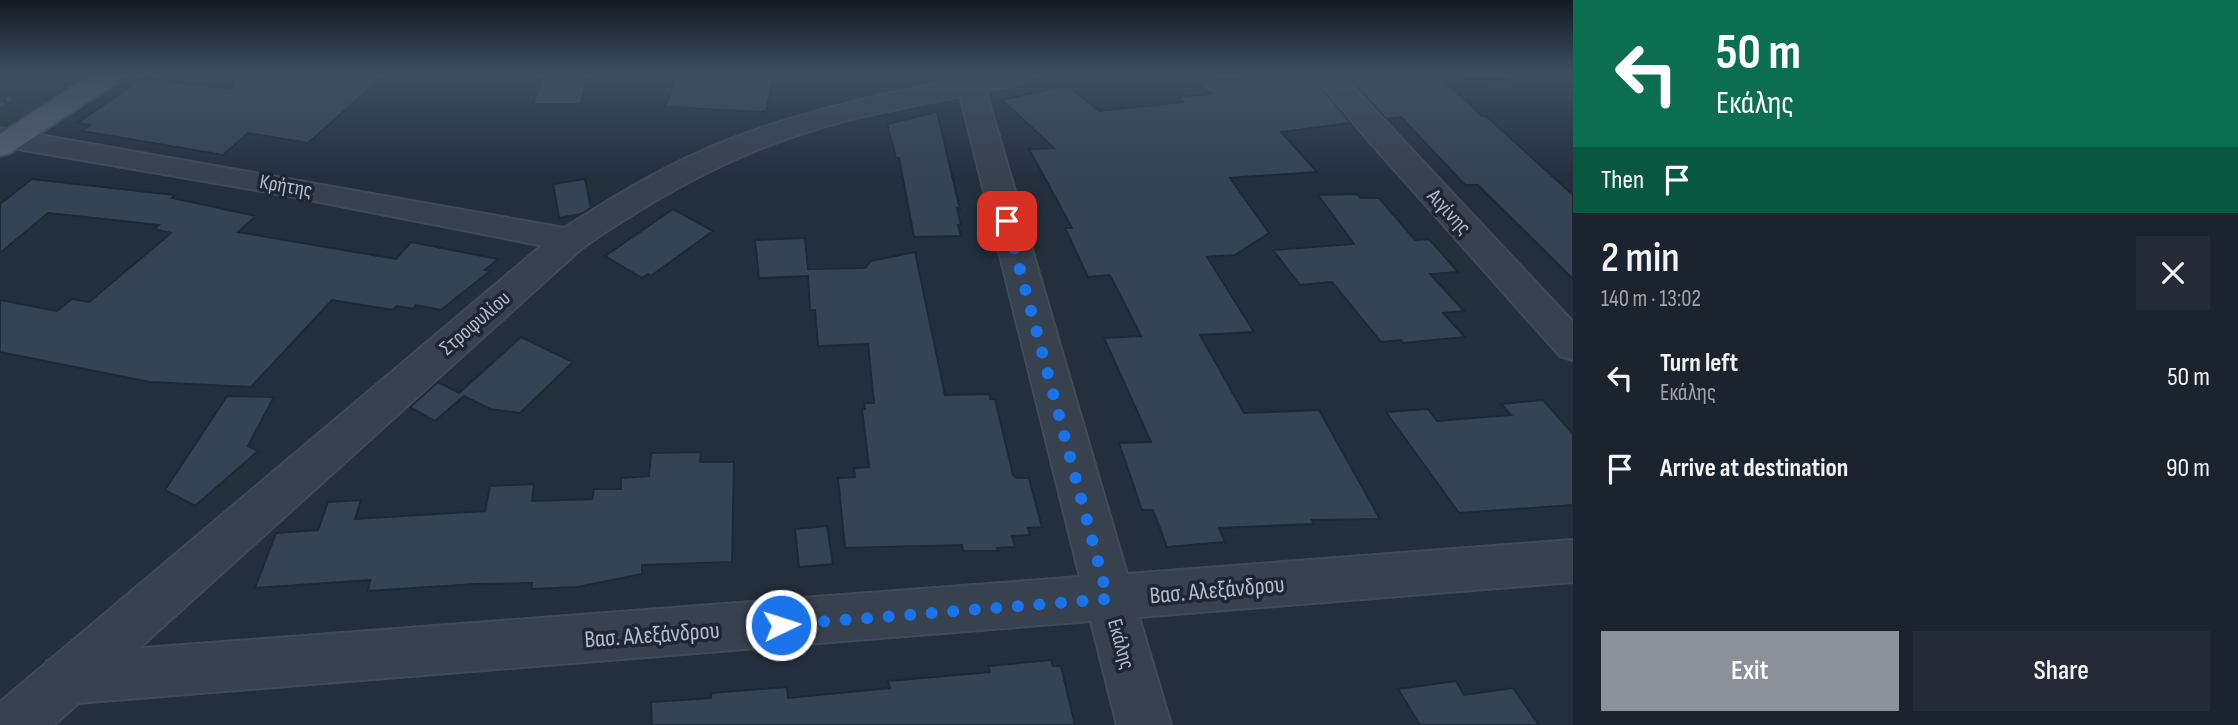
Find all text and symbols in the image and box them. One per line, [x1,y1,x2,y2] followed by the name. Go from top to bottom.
[1716,24,1801,83] text: 50 m
[1601,28,1692,119] icon: left
[1716,84,1794,123] text: Εκάλης
[1658,161,1696,199] icon: arrive
[1601,165,1644,196] text: Then
[258,169,314,203] street label: Κρήτης
[1421,183,1476,240] street label: Αιγίνης
[977,191,1037,251] pin
[988,202,1026,240] icon: arrive
[1601,233,1680,284] text: 2 min
[2136,236,2210,310] button: close
[1601,285,1701,313] text: 140 m · 13:02
[435,286,515,360] street label: Στροφυλίου
[1660,348,1738,379] text: Turn left
[1601,359,1639,397] icon: left
[2167,362,2210,393] text: 50 m
[1660,379,1716,407] text: Εκάλης
[1601,450,1639,488] icon: arrive
[1660,453,1848,484] text: Arrive at destination
[2166,453,2210,484] text: 90 m
[1148,570,1286,610] street label: Βασ. Αλεξάνδρου
[744,588,818,662] position arrow
[583,616,721,654] street label: Βασ. Αλεξάνδρου
[1102,616,1140,672] street label: Εκάλης
[1601,631,1899,711] button: Exit
[1913,631,2210,711] button: Share

